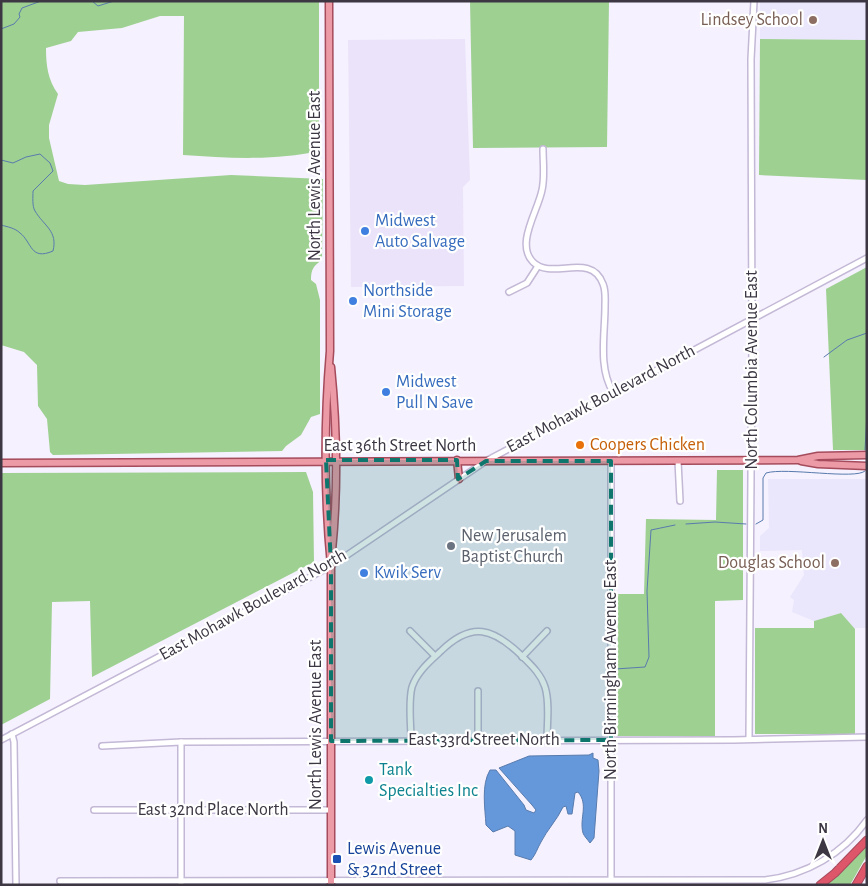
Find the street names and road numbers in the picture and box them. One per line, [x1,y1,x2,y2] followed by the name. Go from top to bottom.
[306,90,324,261] street label: North Lewis Avenue East
[743,270,761,470] street label: North Columbia Avenue East
[504,342,698,456] street label: East Mohawk Boulevard North
[324,437,476,455] street label: East 36th Street North
[156,546,350,664] street label: East Mohawk Boulevard North
[602,560,620,780] street label: North Birmingham Avenue East
[307,639,325,810] street label: North Lewis Avenue East
[408,731,560,749] street label: East 33rd Street North
[137,801,289,819] street label: East 32nd Place North

